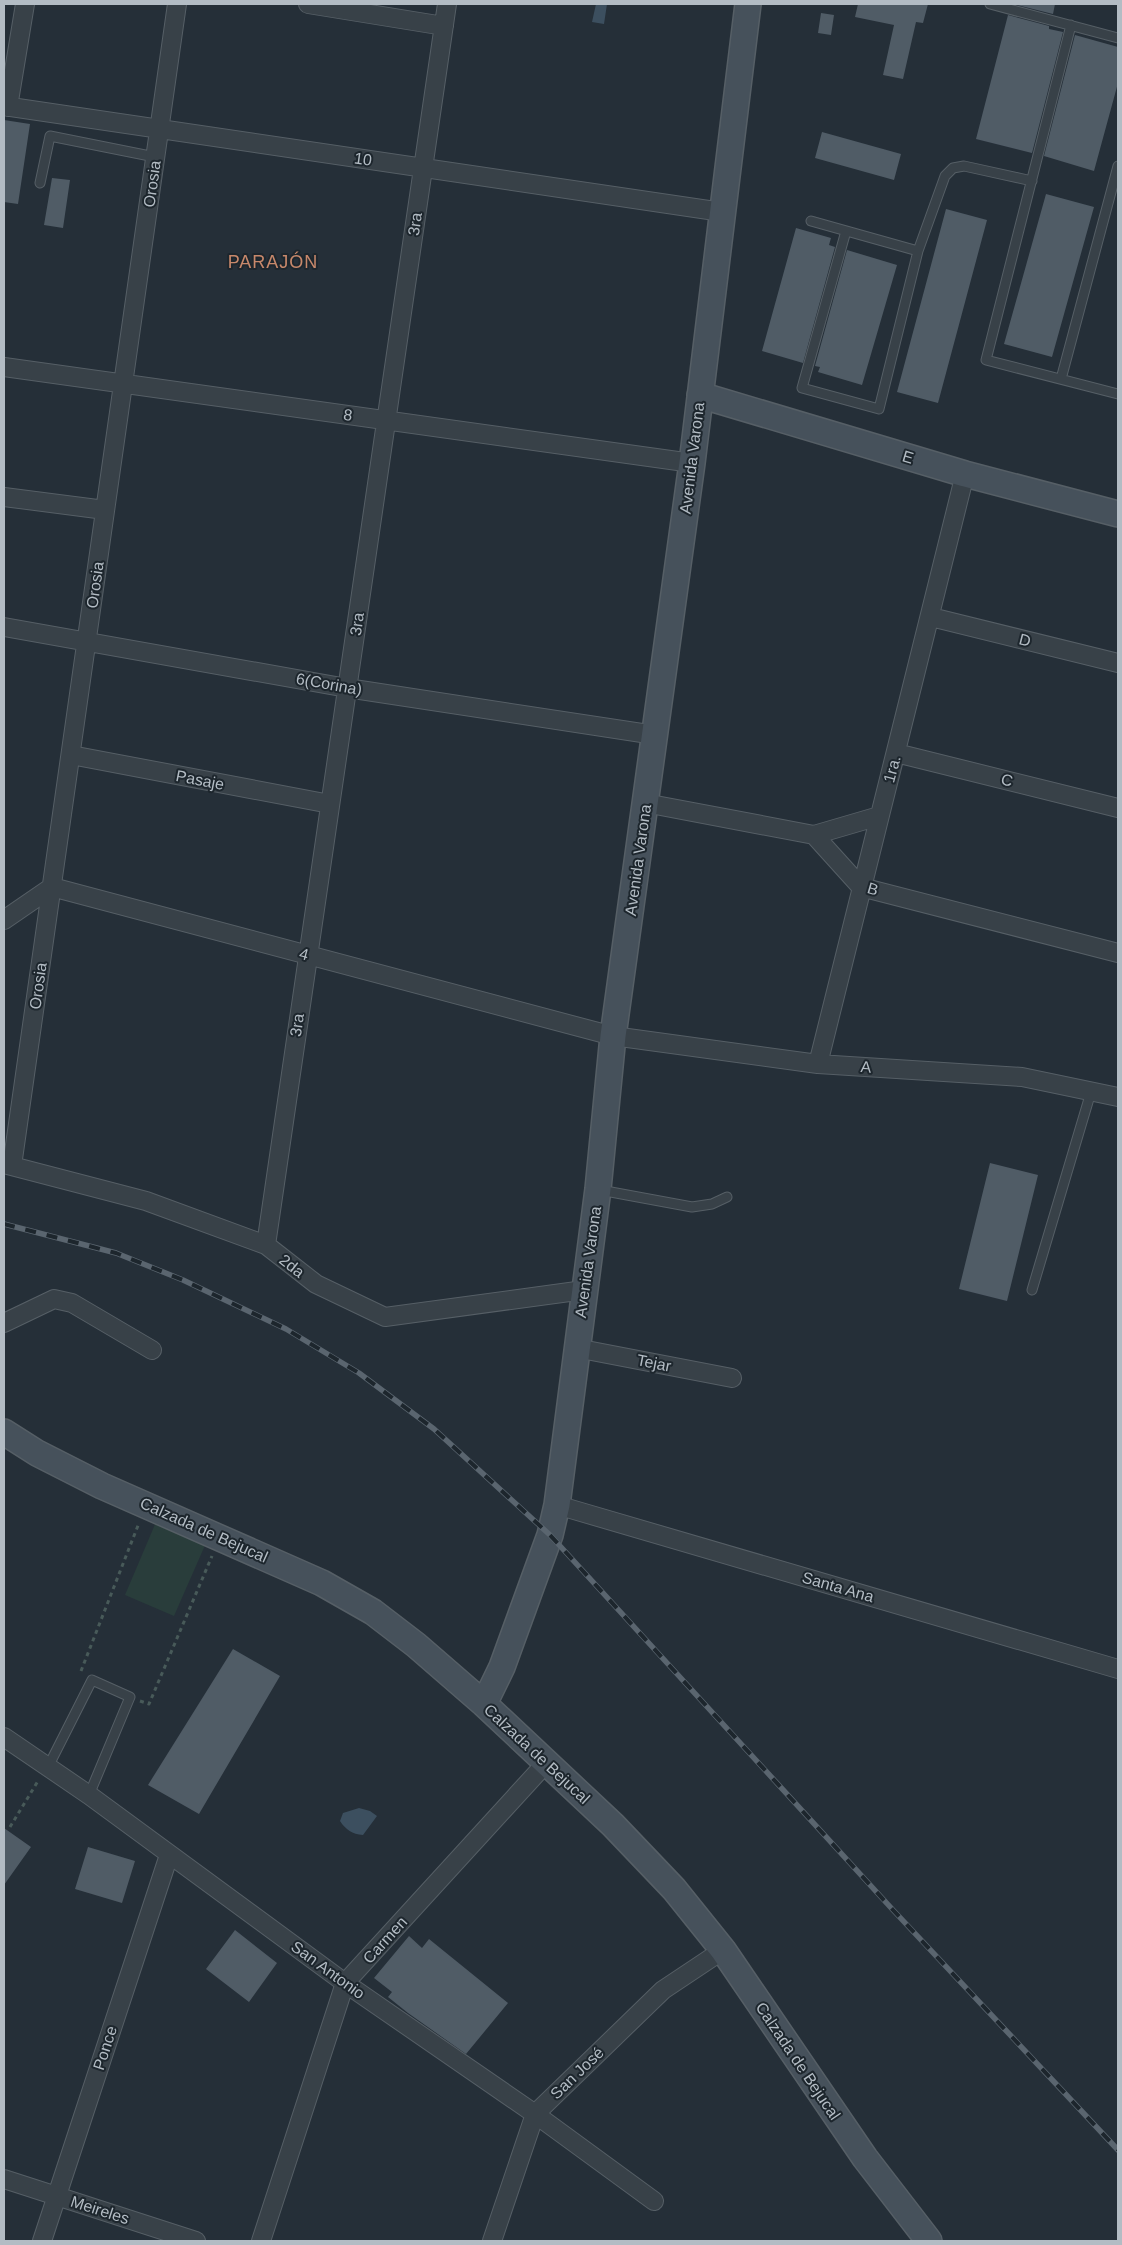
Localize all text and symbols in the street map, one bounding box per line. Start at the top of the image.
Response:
street label: 10 [353,149,373,169]
street label: Orosia [140,159,164,209]
street label: 3ra [405,211,425,237]
district label: PARAJÓN [228,251,318,272]
street label: Avenida Varona [677,401,707,515]
street label: 8 [342,406,354,424]
street label: E [900,447,916,467]
street label: Orosia [83,560,107,610]
street label: 3ra [347,611,367,637]
street label: D [1017,630,1033,650]
street label: 6(Corina) [295,670,363,698]
street label: 1ra. [880,753,904,785]
street label: Pasaje [174,767,226,793]
street label: C [999,770,1015,790]
street label: Avenida Varona [622,803,654,917]
street label: B [866,879,880,899]
street label: 4 [297,945,311,963]
street label: Orosia [26,961,50,1011]
street label: 3ra [287,1012,307,1038]
street label: A [860,1058,872,1076]
street label: Avenida Varona [572,1205,604,1319]
street label: 2da [276,1251,308,1281]
street label: Tejar [635,1351,673,1375]
street label: Calzada de Bejucal [138,1494,270,1566]
street label: Santa Ana [800,1569,876,1605]
street label: Calzada de Bejucal [481,1701,593,1807]
street label: Carmen [360,1913,410,1967]
street label: San Antonio [288,1938,368,2002]
street label: Calzada de Bejucal [752,1999,844,2123]
street label: Ponce [90,2024,120,2072]
street label: San José [547,2044,607,2102]
street label: Meireles [69,2193,131,2227]

